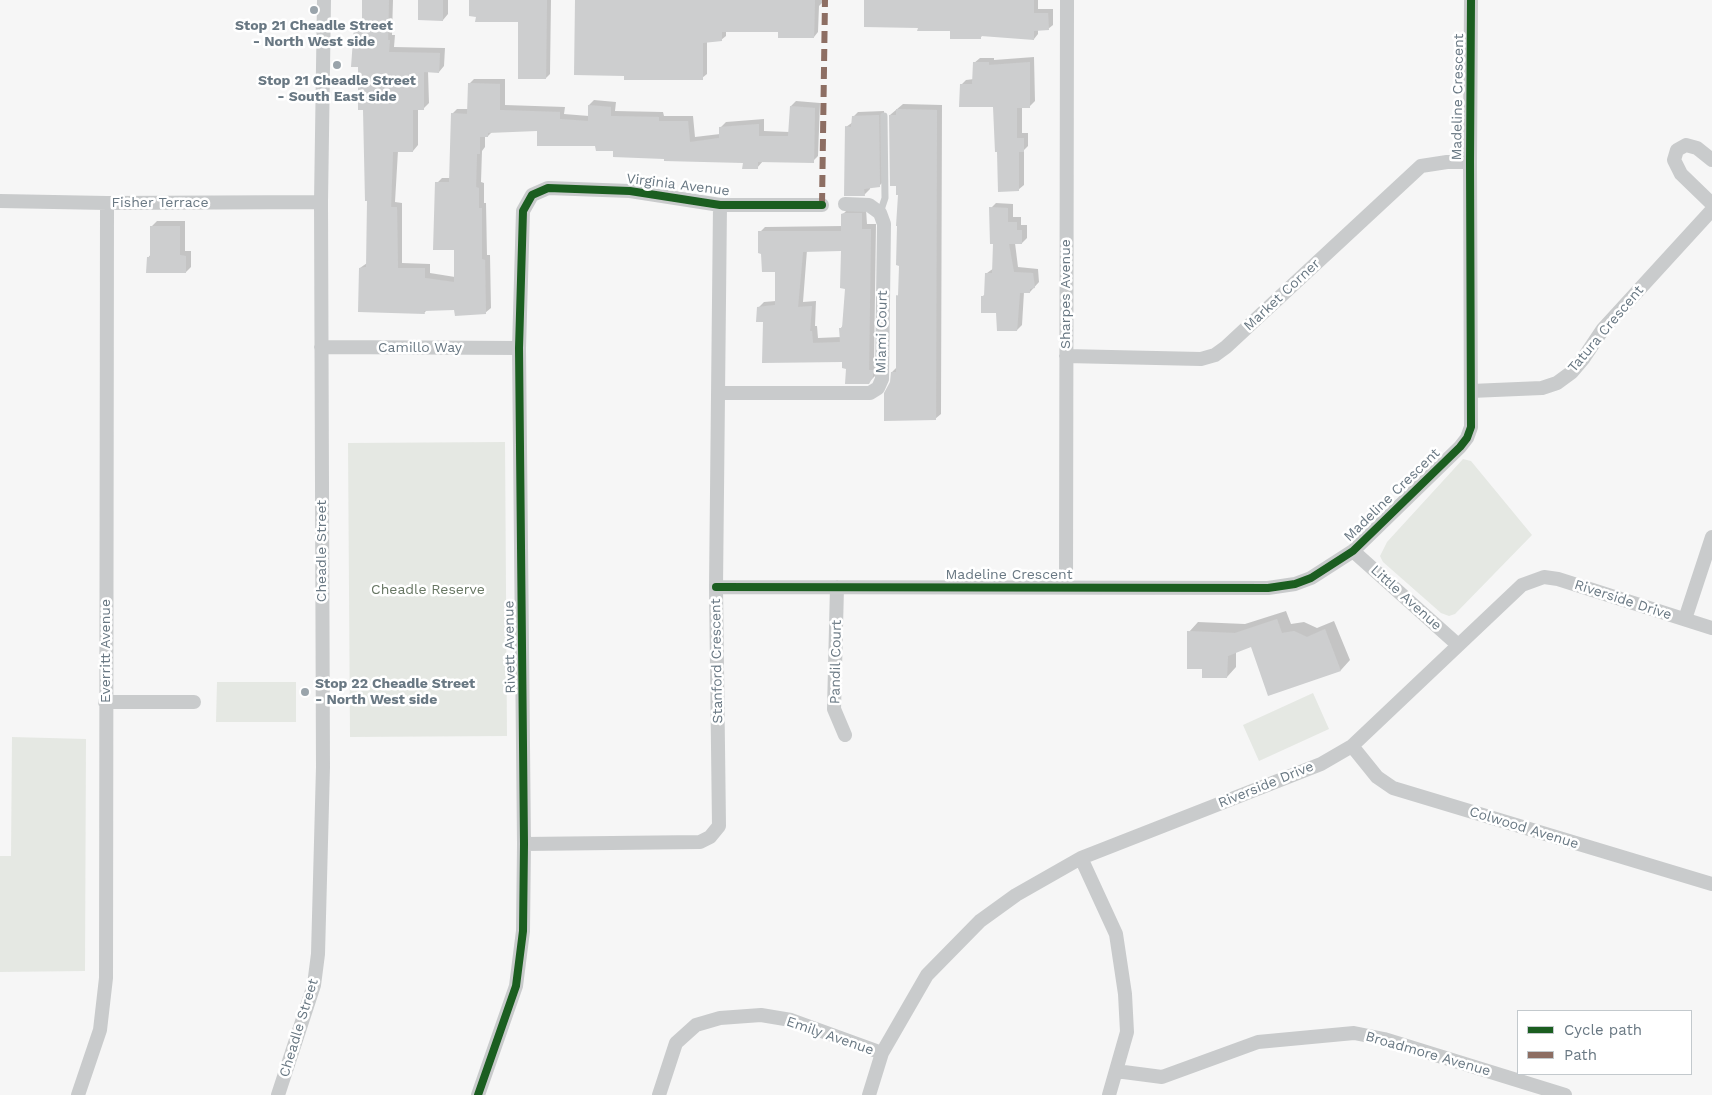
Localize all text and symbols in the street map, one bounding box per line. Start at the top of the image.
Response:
marker: Stop 21 Cheadle Street - North West side [308,4,320,16]
place label: Stop 21 Cheadle Street - North West side [235,18,393,50]
street label: Madeline Crescent [1448,33,1468,161]
marker: Stop 21 Cheadle Street - South East side [331,59,343,71]
place label: Stop 21 Cheadle Street - South East side [258,73,416,105]
street label: Virginia Avenue [625,170,731,200]
street label: Fisher Terrace [112,195,208,211]
street label: Sharpes Avenue [1058,239,1074,349]
street label: Market Corner [1240,255,1324,335]
street label: Tatura Crescent [1565,282,1647,376]
street label: Miami Court [873,290,891,374]
street label: Camillo Way [378,340,462,356]
street label: Madeline Crescent [1340,445,1444,545]
street label: Cheadle Street [314,500,330,602]
street label: Little Avenue [1367,562,1445,634]
street label: Madeline Crescent [945,567,1073,583]
street label: Riverside Drive [1572,576,1674,624]
park label: Cheadle Reserve [371,582,485,598]
street label: Stanford Crescent [708,598,726,724]
street label: Everritt Avenue [98,599,114,703]
street label: Rivett Avenue [501,600,519,694]
street label: Pandil Court [827,620,845,704]
place label: Stop 22 Cheadle Street - North West side [315,676,475,709]
marker: Stop 22 Cheadle Street - North West side [299,686,311,698]
street label: Riverside Drive [1216,758,1316,812]
street label: Colwood Avenue [1467,803,1581,853]
street label: Cheadle Street [276,977,322,1079]
legend [1517,1010,1692,1075]
street label: Emily Avenue [784,1013,876,1059]
text: Cycle path [1564,1021,1642,1039]
street label: Broadmore Avenue [1364,1028,1492,1080]
text: Path [1564,1046,1597,1064]

